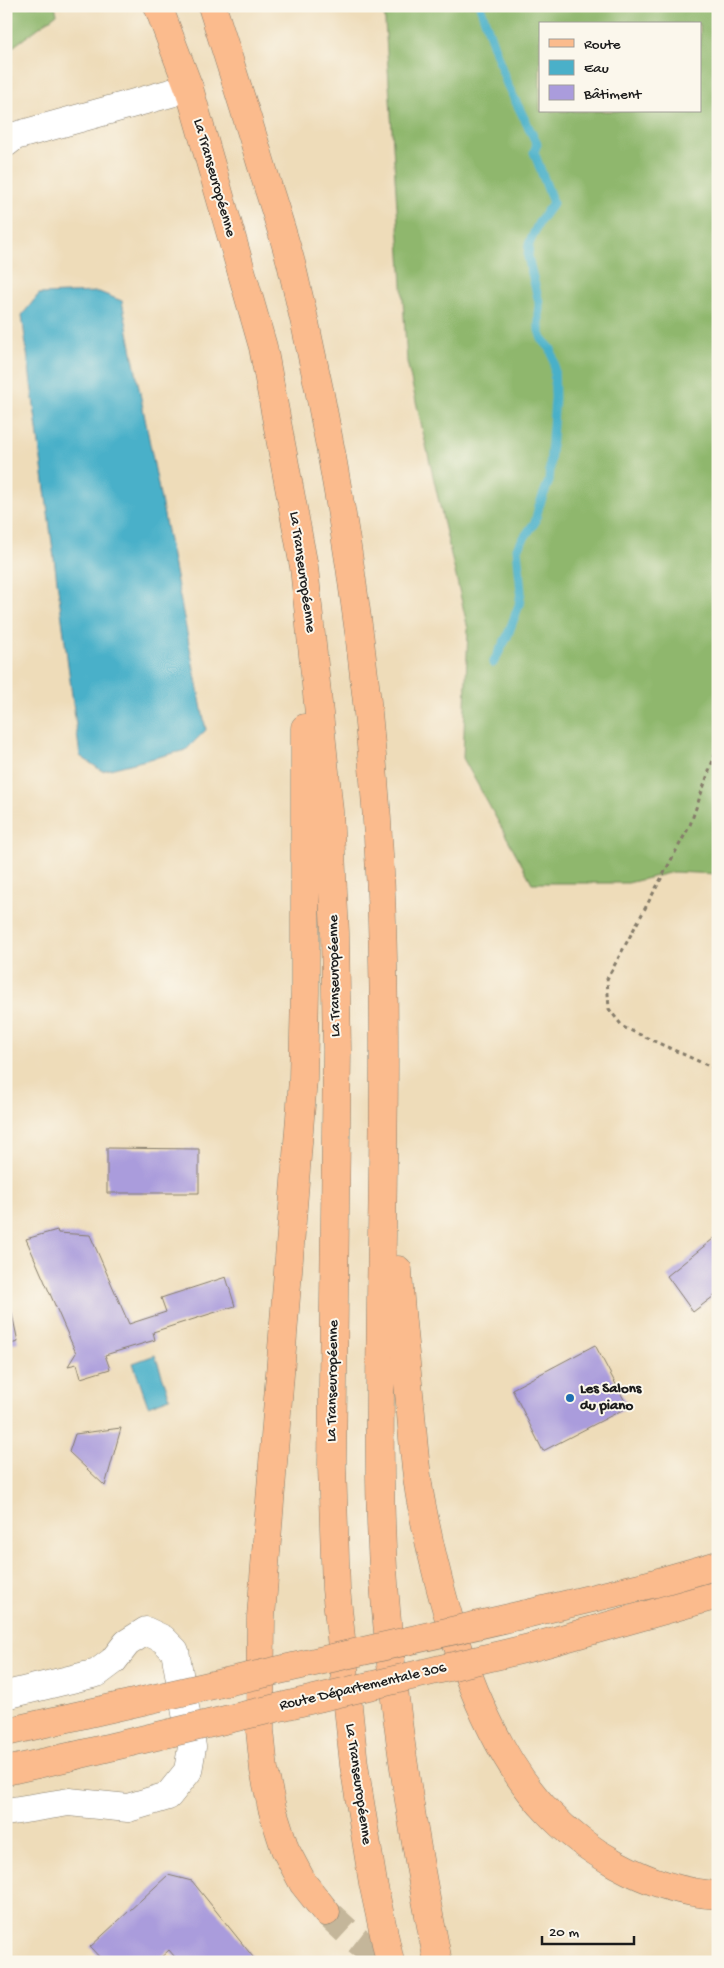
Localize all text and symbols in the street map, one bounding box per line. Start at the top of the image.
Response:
legend [539,22,702,112]
text: Route [584,36,621,54]
text: Eau [584,60,609,78]
text: Bâtiment [583,86,643,104]
street label: La Transeuropéenne [189,117,240,239]
street label: La Transeuropéenne [285,510,319,634]
street label: La Transeuropéenne [325,915,345,1037]
street label: La Transeuropéenne [323,1320,343,1442]
place label: Les Salons du piano [580,1380,643,1415]
marker: Les Salons du piano [564,1392,576,1404]
street label: Route Départementale 306 [278,1659,449,1715]
street label: La Transeuropéenne [341,1722,375,1846]
scale bar [542,1913,634,1945]
text: 20 m [549,1924,579,1942]

